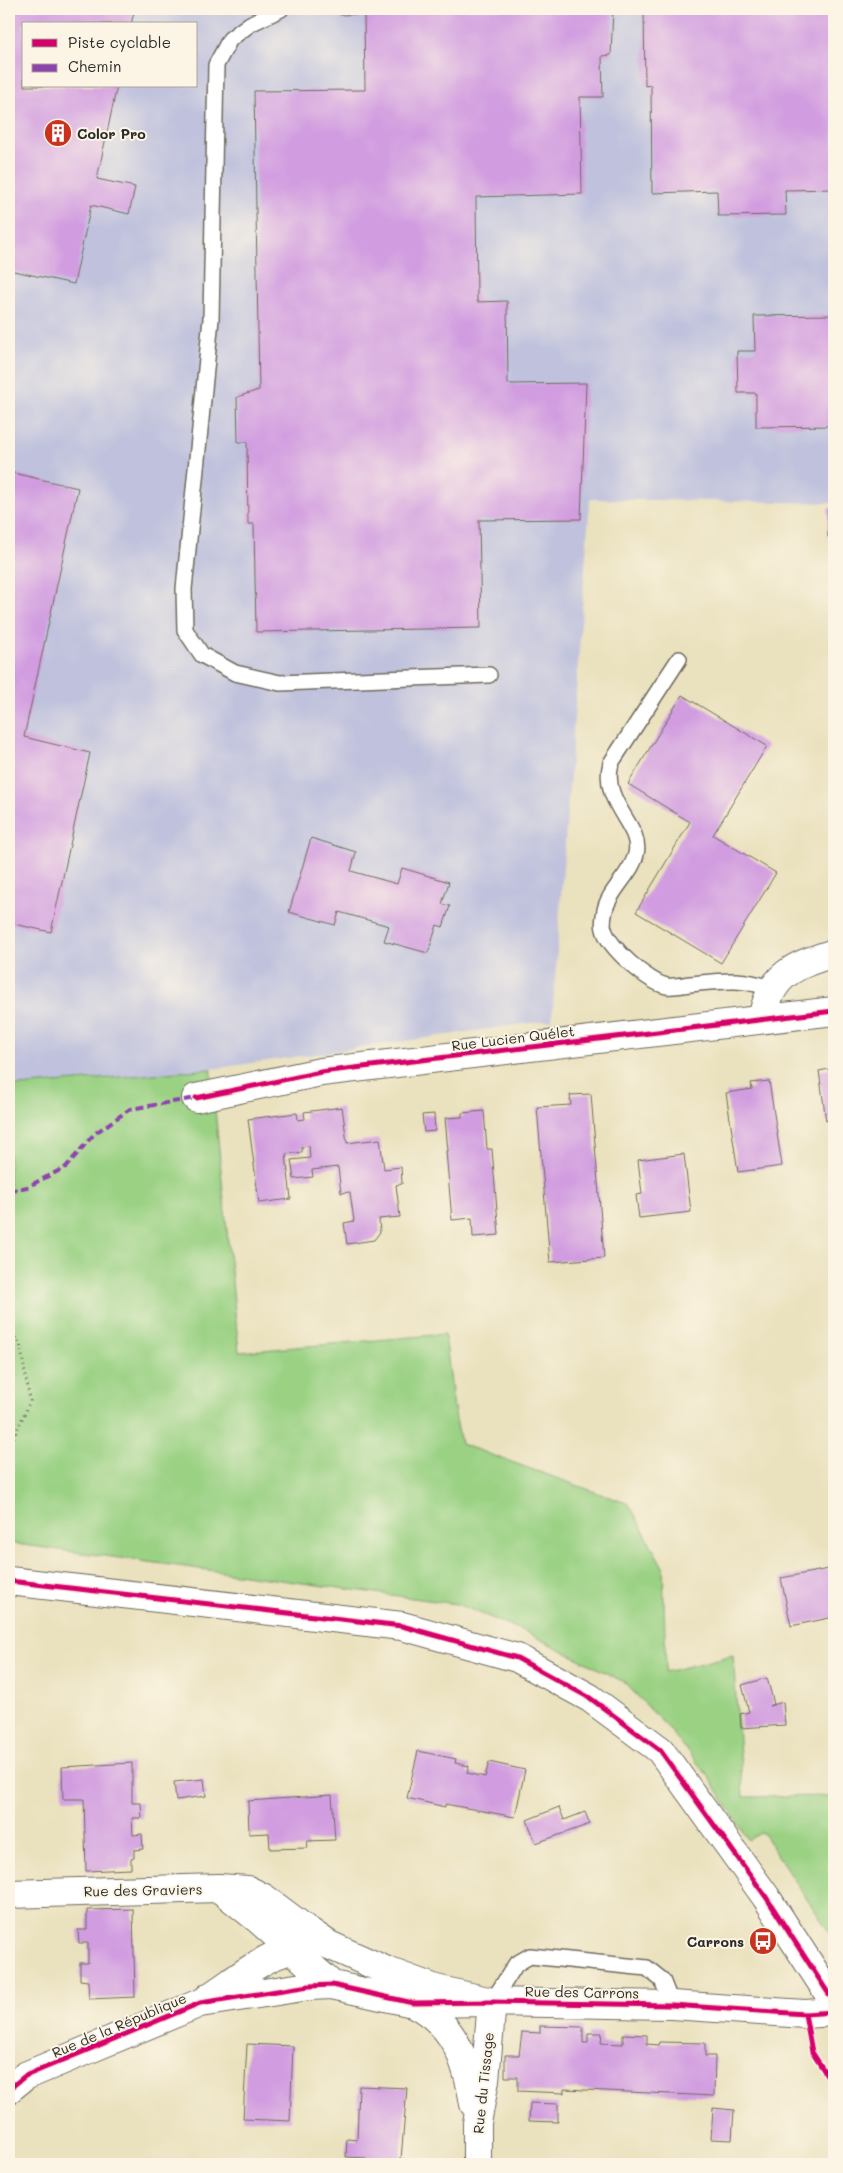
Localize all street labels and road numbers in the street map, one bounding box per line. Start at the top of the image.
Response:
street label: Rue Lucien Quélet [450,1021,576,1055]
street label: Rue des Graviers [83,1879,203,1901]
street label: Rue des Carrons [525,1982,639,2002]
street label: Rue de la République [49,1988,189,2062]
street label: Rue du Tissage [468,2031,498,2135]

